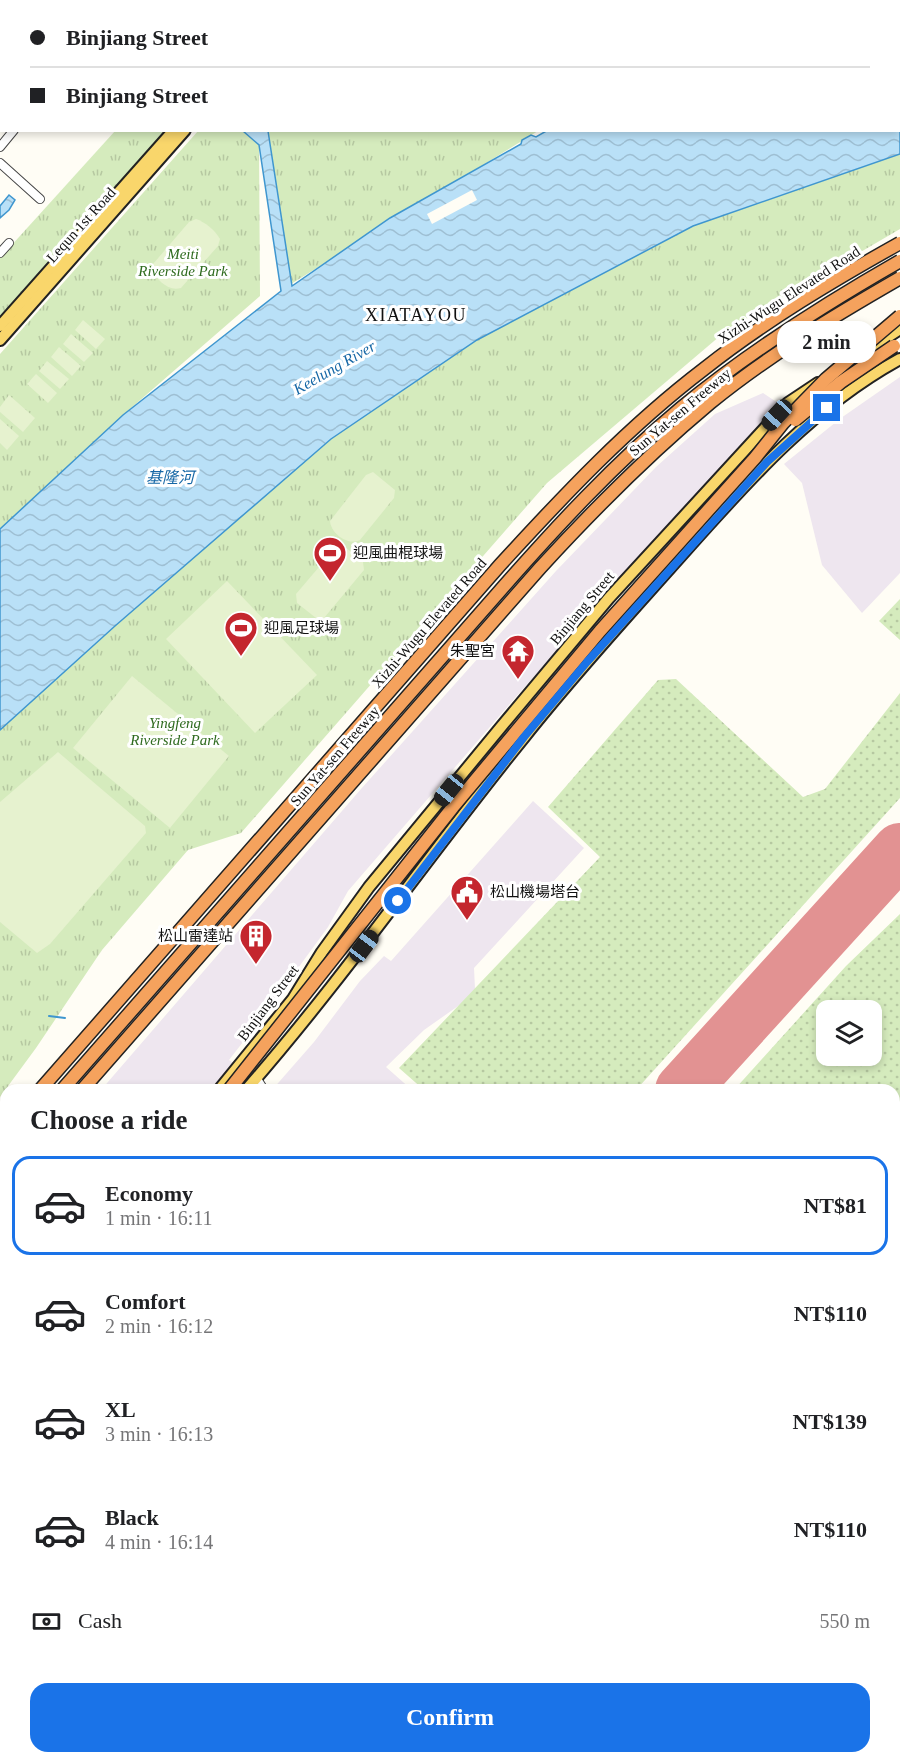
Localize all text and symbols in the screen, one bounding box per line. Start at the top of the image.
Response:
text: Binjiang Street [66,25,208,50]
text: Binjiang Street [66,83,208,108]
street label: Lequn 1st Road [43,184,119,266]
street label: Xizhi-Wugu Elevated Road [715,243,863,347]
park label: Meiti Riverside Park [137,246,228,279]
district label: XIATAYOU [365,305,467,325]
callout: 2 min [778,321,876,363]
text: 2 min [802,331,851,353]
water label: Keelung River [289,337,379,399]
street label: Sun Yat-sen Freeway [626,365,734,459]
route end [813,394,840,421]
car [758,396,796,434]
water label: 基隆河 [146,469,197,486]
sports icon: 迎風曲棍球場 [312,535,348,582]
place label: 迎風曲棍球場 [353,545,443,561]
street label: Xizhi-Wugu Elevated Road [369,555,490,691]
street label: Binjiang Street [547,568,618,648]
sports icon: 迎風足球場 [223,610,259,657]
place label: 迎風足球場 [264,620,339,636]
temple icon: 朱聖宮 [500,633,536,680]
place label: 朱聖宮 [450,643,495,659]
street label: Sun Yat-sen Freeway [287,702,383,809]
park label: Yingfeng Riverside Park [129,715,220,748]
car [431,770,467,810]
public building icon: 松山機場塔台 [449,874,485,921]
place label: 松山機場塔台 [490,884,580,900]
route start [384,887,411,914]
building icon: 松山雷達站 [238,918,274,965]
car [346,926,382,966]
place label: 松山雷達站 [158,928,233,944]
street label: Binjiang Street [234,961,302,1044]
map controls [816,1000,882,1066]
button: layers [816,1000,882,1066]
text: Choose a ride [30,1105,188,1135]
icon: car [33,1179,87,1233]
text: Economy [105,1181,193,1206]
text: NT$81 [803,1193,867,1218]
text: 1 min · 16:11 [105,1207,213,1229]
icon: car [33,1287,87,1341]
text: Comfort [105,1289,186,1314]
text: NT$110 [794,1301,867,1326]
text: 2 min · 16:12 [105,1315,213,1337]
icon: car [33,1395,87,1449]
text: XL [105,1397,136,1422]
text: NT$139 [792,1409,867,1434]
text: 3 min · 16:13 [105,1423,213,1445]
icon: car [33,1503,87,1557]
text: Black [105,1505,159,1530]
text: NT$110 [794,1517,867,1542]
text: 4 min · 16:14 [105,1531,213,1553]
icon: cash [30,1605,63,1638]
text: Cash [78,1608,122,1633]
text: 550 m [819,1610,870,1632]
button: Confirm [30,1683,870,1752]

